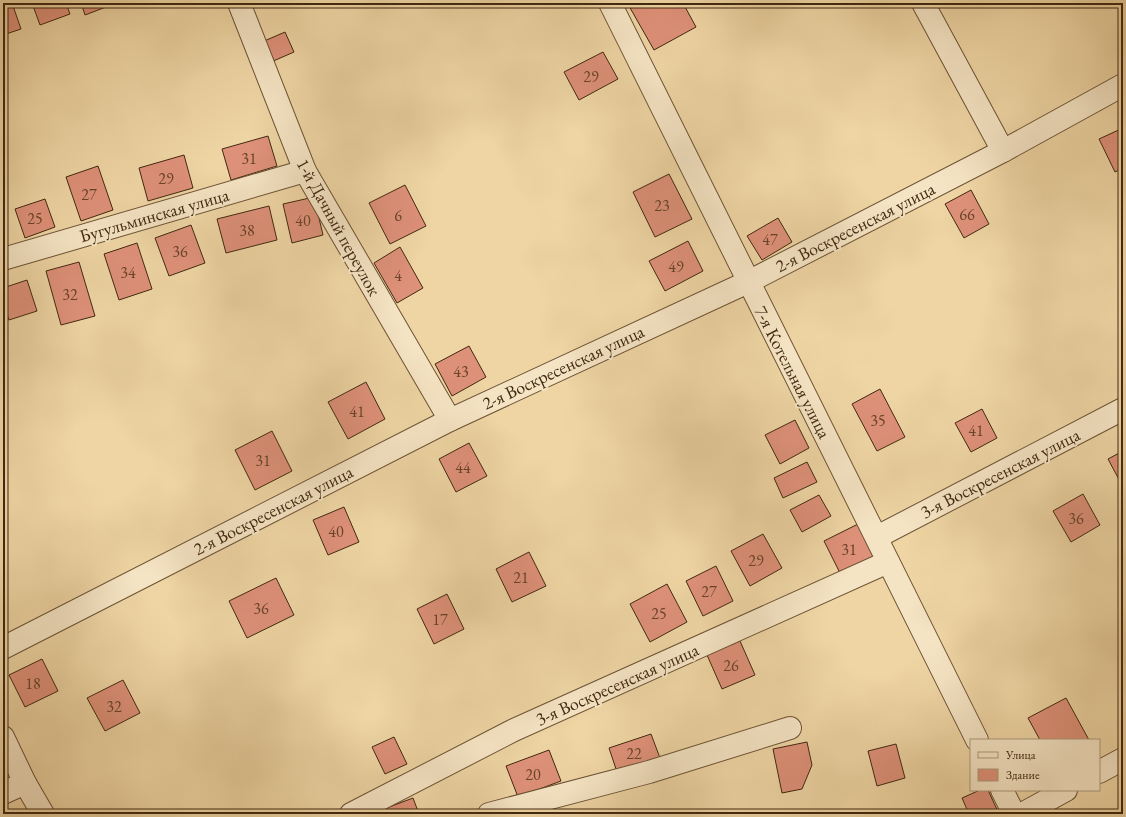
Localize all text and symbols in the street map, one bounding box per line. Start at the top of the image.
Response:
house number: 29 [583,66,599,87]
house number: 31 [241,148,257,169]
street label: 1-й Дачный переулок [292,154,387,300]
house number: 29 [158,168,174,189]
street label: 2-я Воскресенская улица [771,176,939,277]
street label: Бугульминская улица [77,182,232,247]
house number: 27 [81,184,97,205]
house number: 23 [654,195,670,216]
house number: 66 [959,204,975,225]
house number: 6 [394,205,402,226]
house number: 25 [27,208,43,229]
house number: 40 [295,210,311,231]
house number: 38 [239,220,255,241]
house number: 47 [762,229,778,250]
house number: 36 [172,241,188,262]
house number: 49 [668,256,684,277]
house number: 34 [120,262,136,283]
house number: 4 [394,265,402,286]
house number: 32 [62,284,78,305]
street label: 7-я Котельная улица [750,302,837,443]
street label: 2-я Воскресенская улица [478,319,648,415]
house number: 43 [453,361,469,382]
house number: 41 [349,401,365,422]
house number: 35 [870,410,886,431]
house number: 41 [968,420,984,441]
street label: 3-я Воскресенская улица [916,422,1084,523]
house number: 31 [255,450,271,471]
house number: 44 [455,457,471,478]
street label: 2-я Воскресенская улица [189,459,357,560]
house number: 36 [1068,508,1084,529]
house number: 40 [328,521,344,542]
house number: 31 [841,539,857,560]
house number: 29 [748,550,764,571]
house number: 21 [513,567,529,588]
house number: 27 [701,581,717,602]
house number: 36 [253,598,269,619]
house number: 25 [651,603,667,624]
house number: 17 [432,609,448,630]
street label: 3-я Воскресенская улица [532,637,703,730]
house number: 26 [723,655,739,676]
house number: 18 [25,673,41,694]
house number: 32 [106,696,122,717]
legend [970,739,1100,791]
house number: 22 [626,743,642,764]
text: Улица [1005,747,1036,763]
house number: 20 [525,764,541,785]
text: Здание [1006,767,1040,783]

